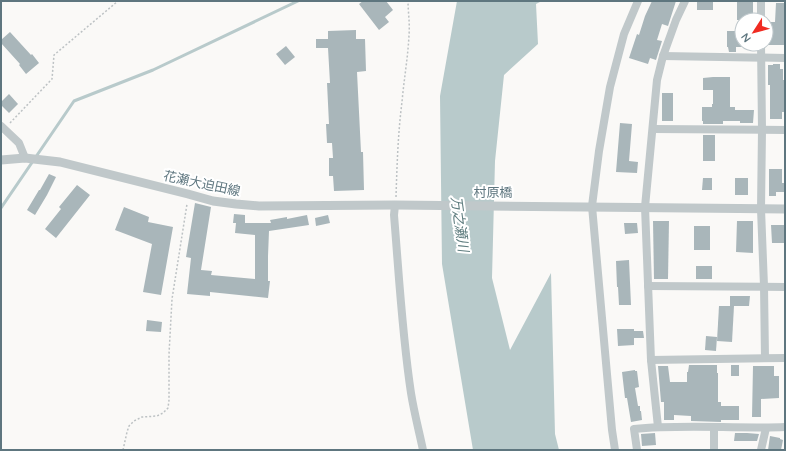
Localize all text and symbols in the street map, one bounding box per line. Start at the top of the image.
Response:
north arrow [734,12,774,52]
text: N [738,30,754,45]
street label: 花瀬大迫田線 [162,167,242,199]
street label: 村原橋 [473,184,513,200]
water label: 万之瀬川 [447,195,473,255]

